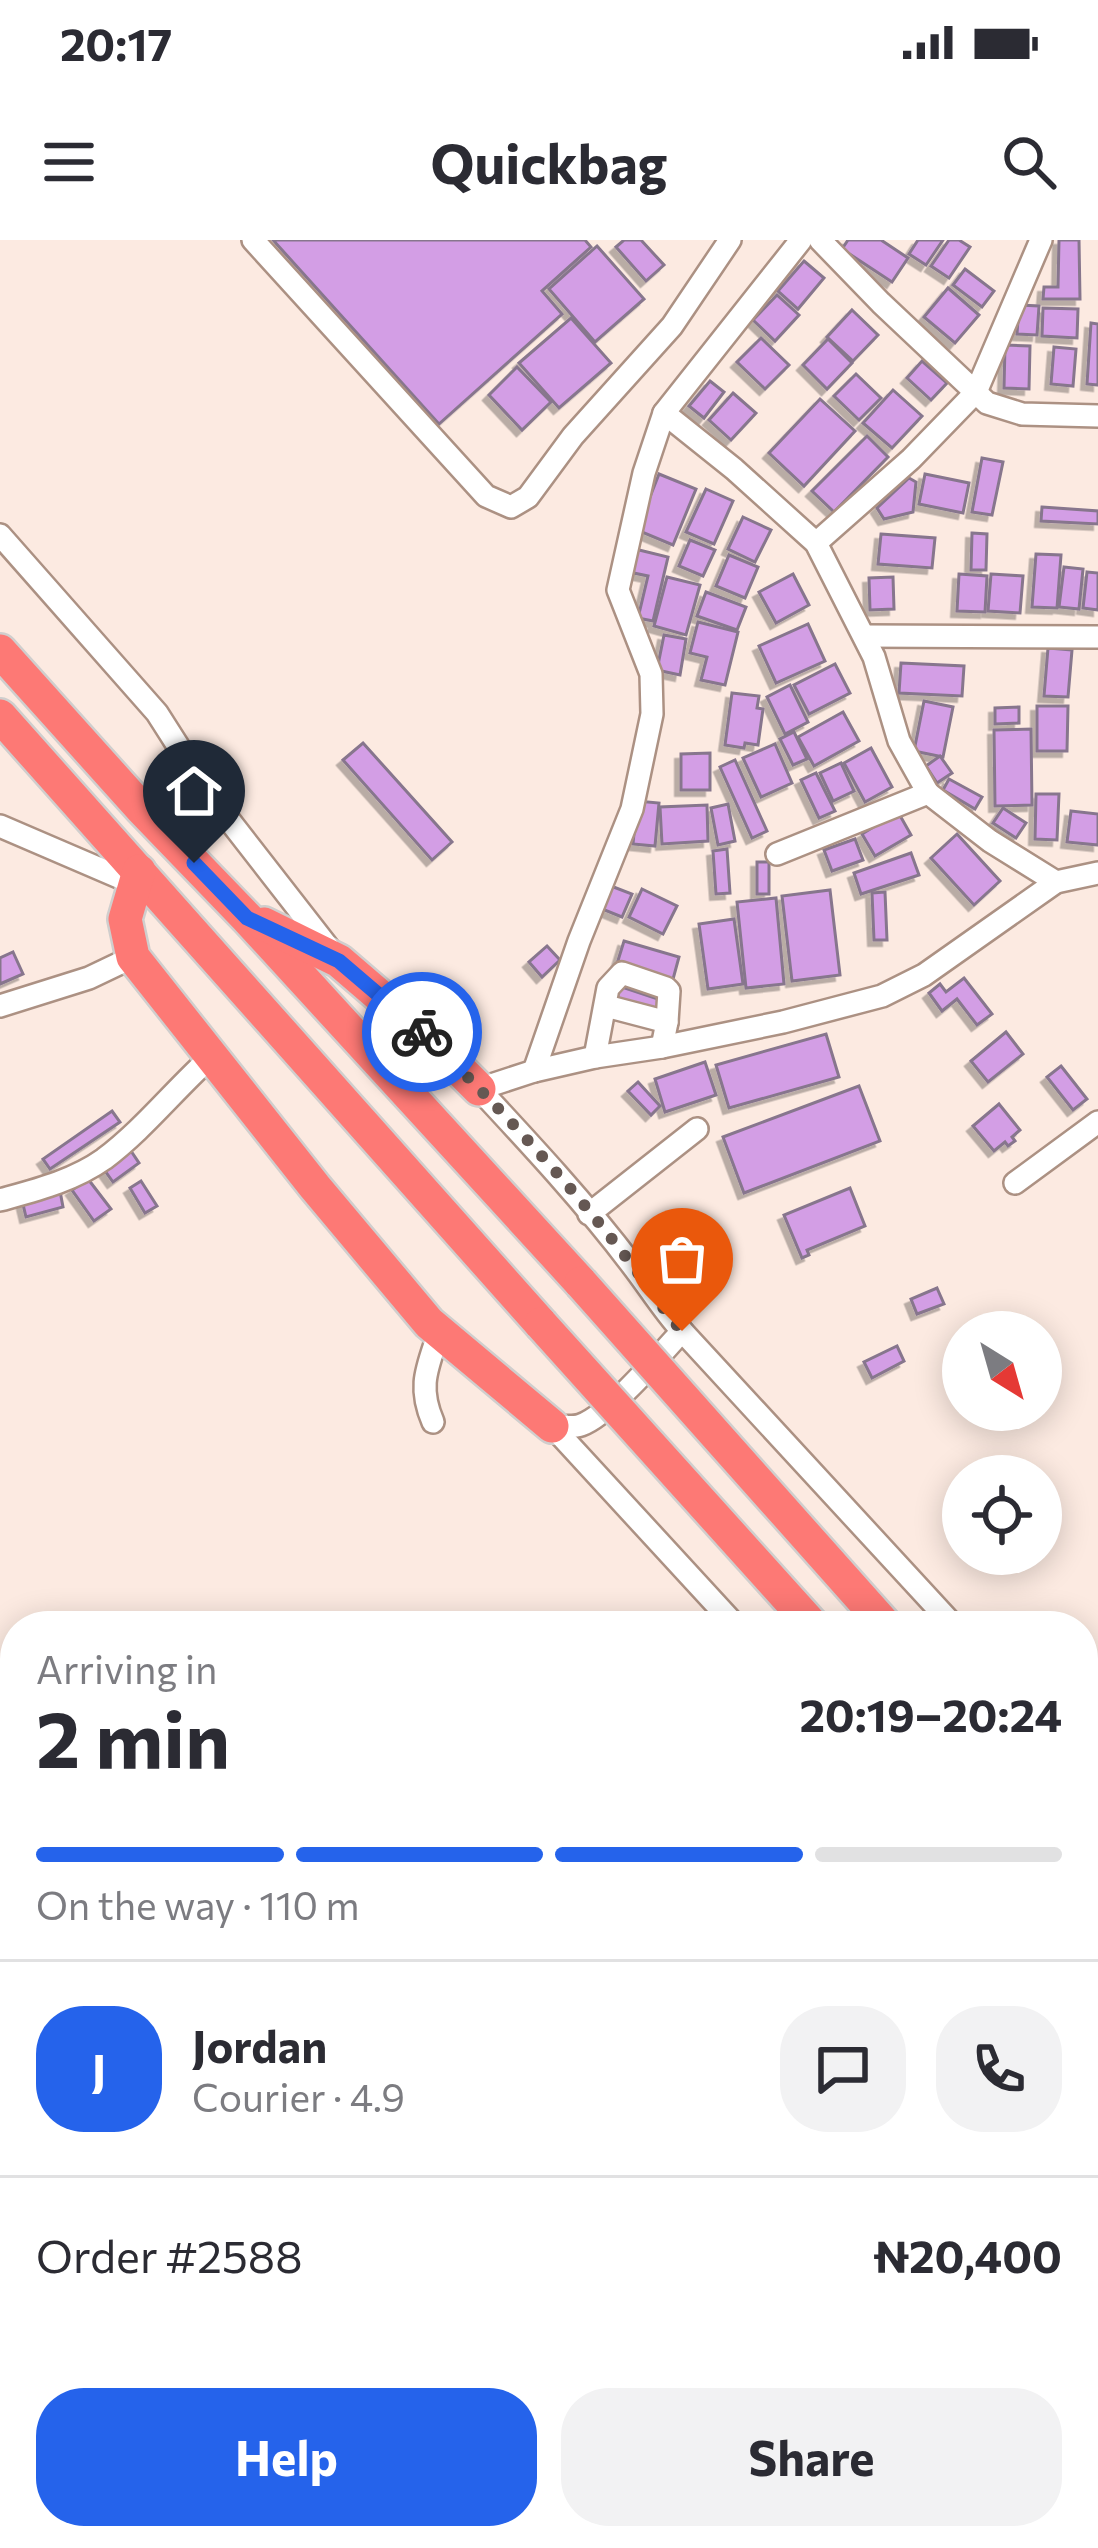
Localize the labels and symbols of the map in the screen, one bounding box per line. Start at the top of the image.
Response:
pin [143,740,245,863]
courier [362,972,482,1092]
pin [631,1208,733,1331]
north arrow [942,1311,1062,1431]

